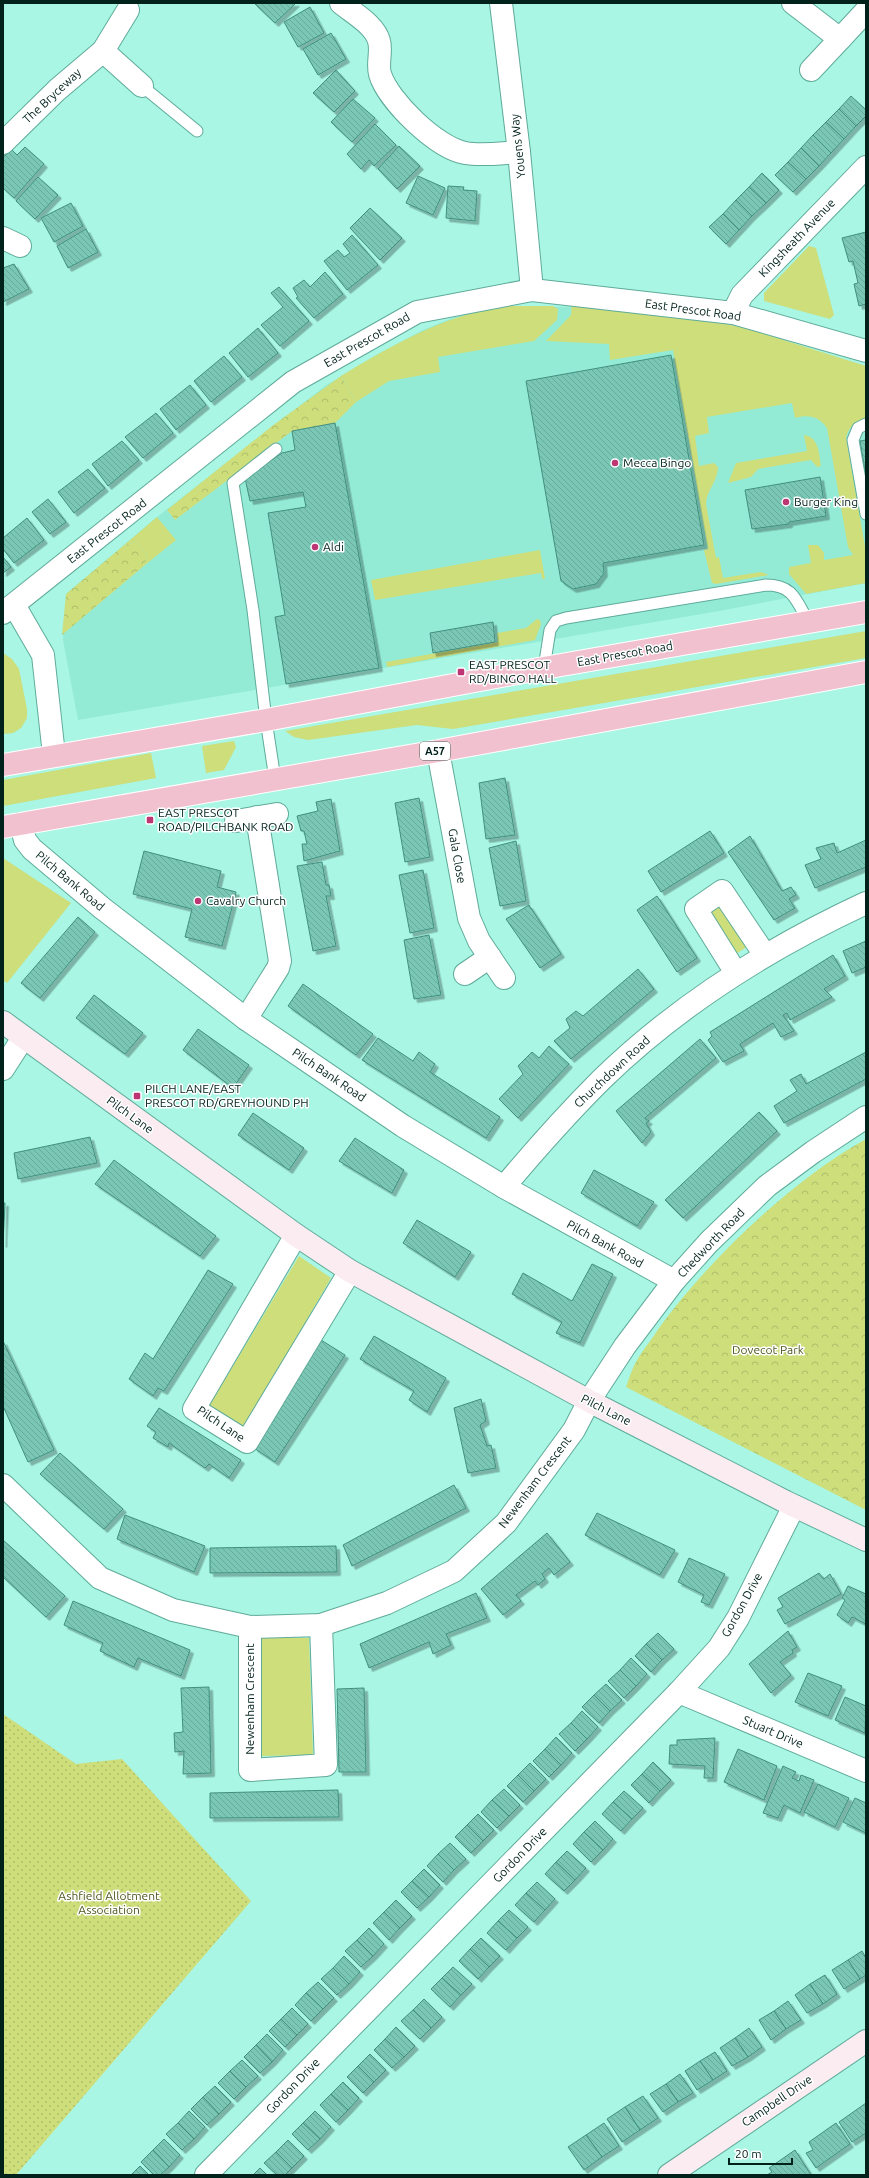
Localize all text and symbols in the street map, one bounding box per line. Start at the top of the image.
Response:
street label: The Bryceway [20,65,83,126]
street label: Youens Way [508,113,527,179]
street label: Kingsheath Avenue [756,196,837,280]
street label: East Prescot Road [644,296,742,323]
street label: East Prescot Road [322,310,412,369]
place label: Mecca Bingo [623,456,691,469]
marker: Mecca Bingo [610,458,620,468]
place label: Burger King [794,495,858,508]
street label: East Prescot Road [65,496,149,566]
marker: Burger King [781,497,791,507]
place label: Aldi [323,540,344,553]
marker: Aldi [310,542,320,552]
street label: East Prescot Road [576,639,674,668]
place label: EAST PRESCOT RD/BINGO HALL [469,658,557,685]
marker: EAST PRESCOT RD/BINGO HALL [456,667,466,677]
road number: A57 [420,742,450,760]
place label: EAST PRESCOT ROAD/PILCHBANK ROAD [158,806,294,833]
marker: EAST PRESCOT ROAD/PILCHBANK ROAD [145,815,155,825]
street label: Gala Close [446,827,469,884]
street label: Pilch Bank Road [33,848,107,913]
place label: Cavalry Church [206,894,286,907]
marker: Cavalry Church [193,896,203,906]
street label: Churchdown Road [571,1033,652,1110]
street label: Pilch Bank Road [290,1045,368,1104]
place label: PILCH LANE/EAST PRESCOT RD/GREYHOUND PH [145,1082,309,1109]
marker: PILCH LANE/EAST PRESCOT RD/GREYHOUND PH [132,1091,142,1101]
street label: Pilch Lane [105,1093,156,1136]
street label: Chedworth Road [674,1206,747,1280]
street label: Pilch Bank Road [565,1217,646,1270]
park label: Dovecot Park [732,1343,804,1356]
street label: Pilch Lane [579,1391,633,1428]
street label: Pilch Lane [195,1403,247,1444]
street label: Newenham Crescent [496,1433,574,1530]
street label: Gordon Drive [719,1570,765,1639]
street label: Newenham Crescent [243,1643,256,1755]
street label: Stuart Drive [741,1713,805,1750]
street label: Gordon Drive [490,1824,549,1885]
park label: Ashfield Allotment Association [58,1889,160,1916]
street label: Gordon Drive [263,2055,322,2116]
street label: Campbell Drive [739,2072,814,2129]
scale bar [729,2140,792,2166]
text: 20 m [735,2147,762,2160]

